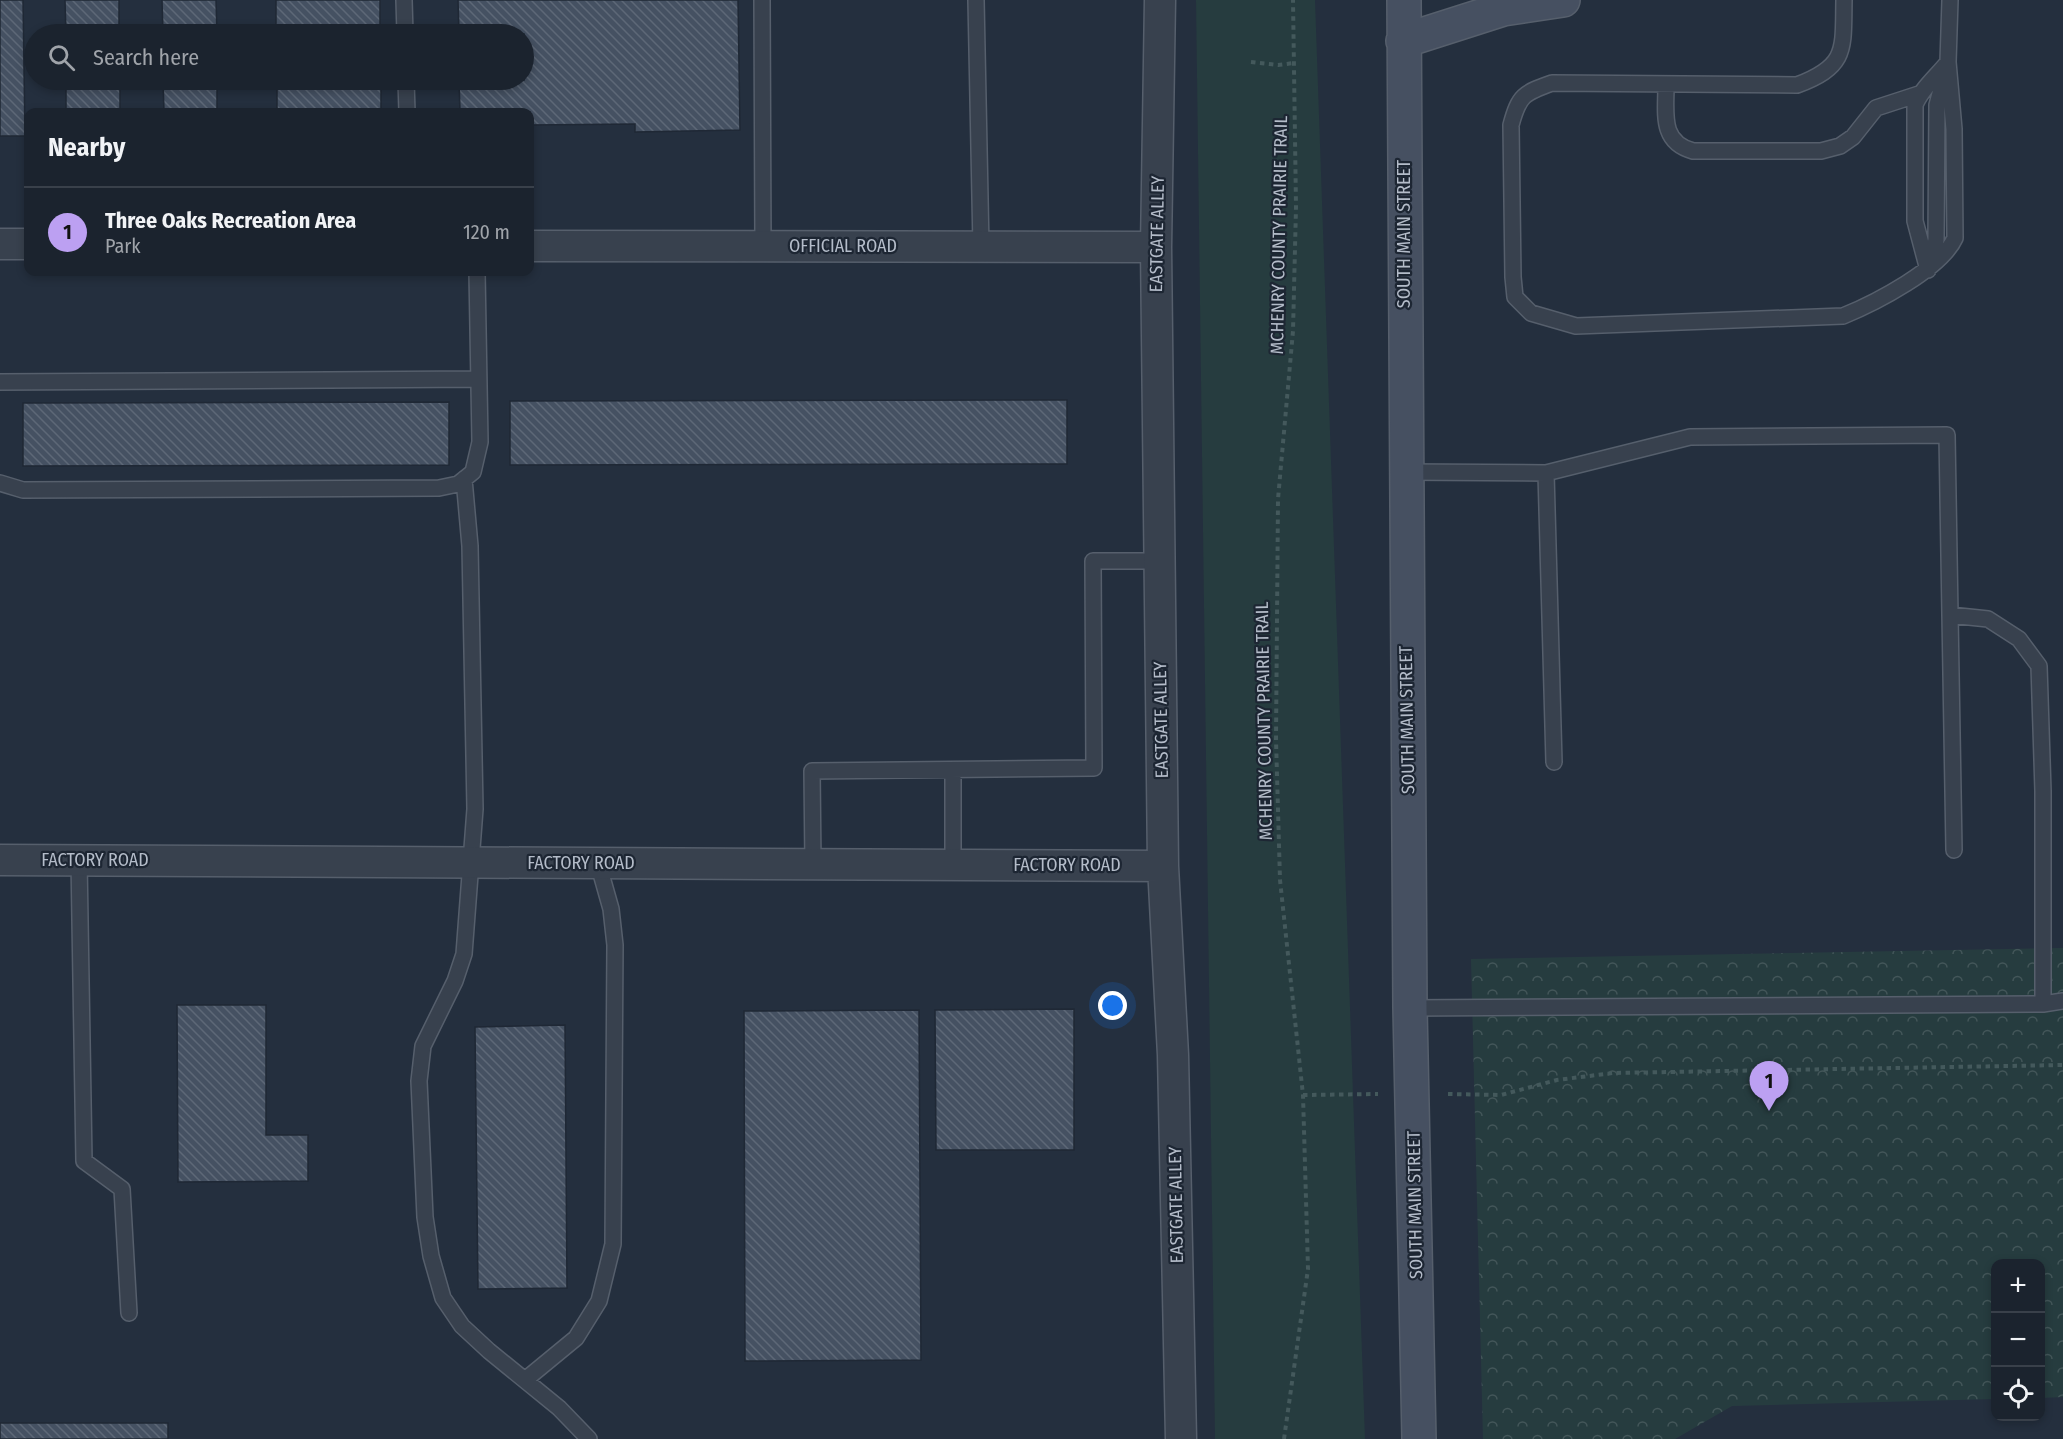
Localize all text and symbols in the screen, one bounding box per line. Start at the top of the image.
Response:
search box [24,24,534,90]
icon: search [45,41,78,74]
text: Search here [93,44,199,71]
street label: MCHENRY COUNTY PRAIRIE TRAIL [1266,115,1292,354]
text: Nearby [48,132,125,163]
street label: SOUTH MAIN STREET [1393,159,1415,308]
street label: EASTGATE ALLEY [1145,175,1169,293]
text: Three Oaks Recreation Area [105,207,356,234]
text: 1 [63,220,72,244]
text: 120 m [463,220,510,244]
text: Park [105,234,141,258]
street label: OFFICIAL ROAD [789,235,897,257]
street label: MCHENRY COUNTY PRAIRIE TRAIL [1251,601,1277,840]
street label: SOUTH MAIN STREET [1395,645,1419,794]
street label: EASTGATE ALLEY [1149,661,1173,779]
street label: FACTORY ROAD [41,849,149,871]
street label: FACTORY ROAD [527,852,635,874]
street label: FACTORY ROAD [1013,854,1121,876]
your location [1098,991,1127,1020]
pin: 1 [1750,1062,1788,1111]
street label: SOUTH MAIN STREET [1403,1130,1427,1279]
street label: EASTGATE ALLEY [1164,1146,1188,1264]
map controls [1991,1259,2045,1421]
button: + [1991,1259,2045,1313]
button: − [1991,1313,2045,1367]
button: locate [1991,1367,2045,1421]

